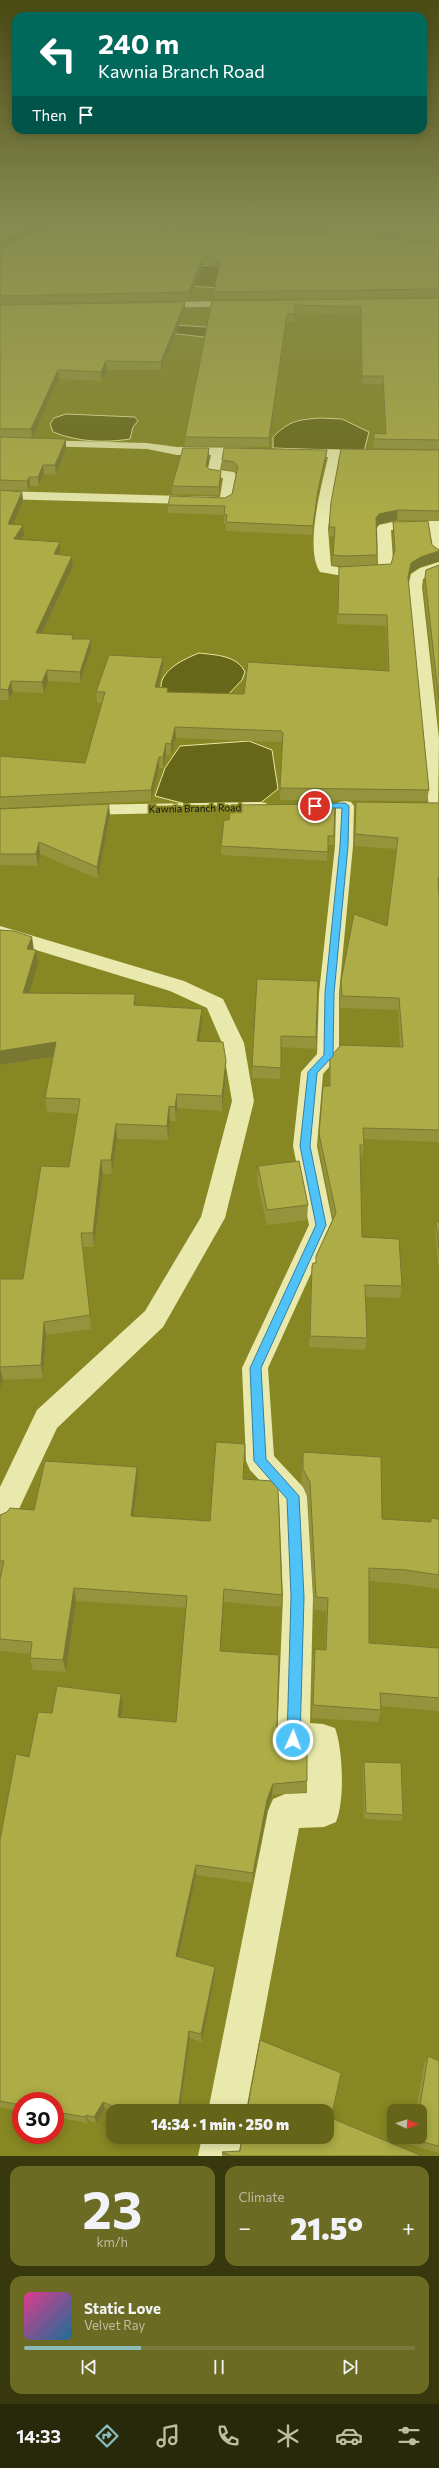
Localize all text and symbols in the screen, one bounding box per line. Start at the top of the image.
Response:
text: 240 m [98,26,179,60]
icon: left [32,28,84,80]
text: Kawnia Branch Road [98,60,265,82]
icon: arrive [75,104,97,126]
text: Then [32,106,67,124]
pin [298,789,332,823]
icon: arrive [304,795,326,817]
street label: Kawnia Branch Road [149,801,242,815]
position arrow [272,1719,314,1761]
speed limit sign: 30 [12,2092,64,2144]
north arrow [387,2104,427,2144]
map controls [387,2104,427,2144]
text: 14:34 · 1 min · 250 m [151,2115,289,2133]
text: 23 [82,2176,142,2240]
text: Climate [239,2189,284,2205]
text: 21.5° [290,2209,363,2246]
text: − [239,2214,251,2241]
text: + [402,2214,415,2241]
text: km/h [96,2234,128,2250]
text: Static Love [84,2299,161,2317]
text: Velvet Ray [84,2317,145,2333]
icon: previous [78,2356,100,2378]
icon: pause [208,2356,230,2378]
icon: next [339,2356,361,2378]
icon: directions [93,2422,121,2450]
icon: music [154,2422,182,2450]
icon: phone [214,2422,242,2450]
icon: climate [274,2422,302,2450]
icon: car [335,2422,363,2450]
icon: filters [395,2422,423,2450]
text: 14:33 [16,2425,61,2447]

